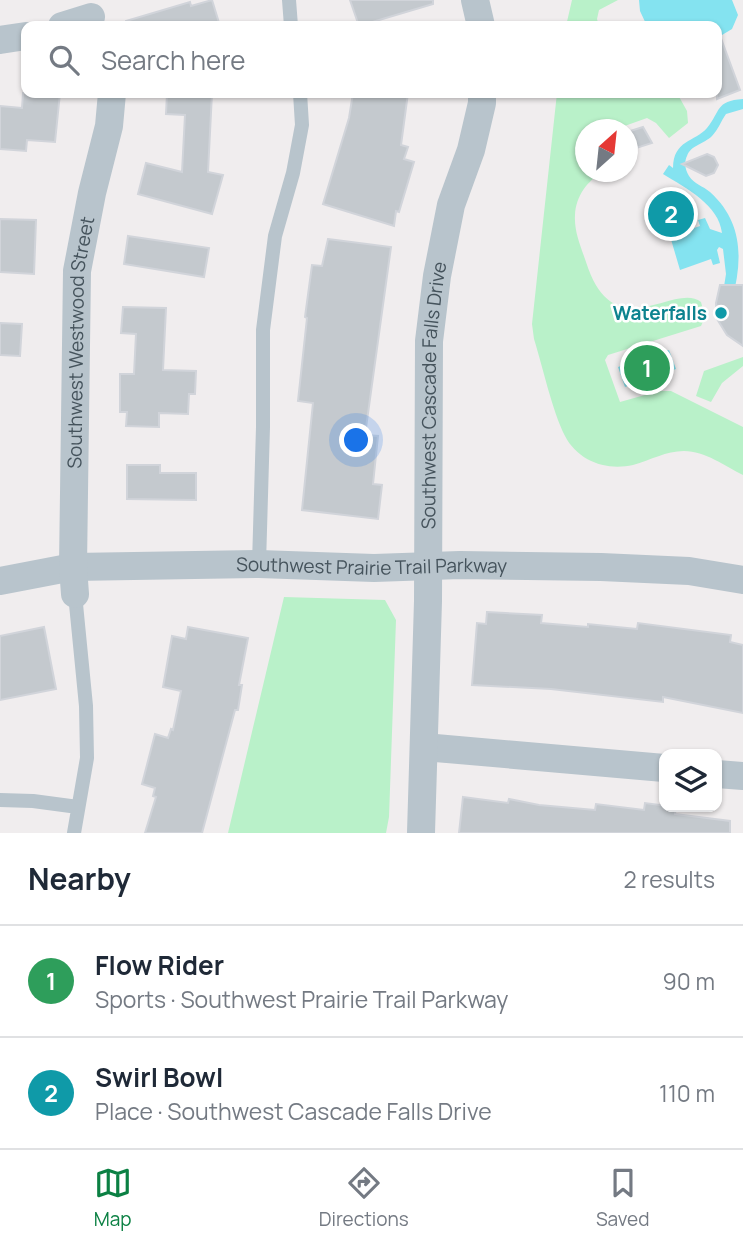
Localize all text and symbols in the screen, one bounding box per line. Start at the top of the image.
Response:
search box [21,21,722,98]
icon: search [45,41,83,79]
text: Search here [101,42,246,78]
north arrow [575,119,638,182]
pin: 2 [648,188,694,240]
street label: Southwest Westwood Street [61,214,100,469]
street label: Southwest Cascade Falls Drive [415,259,453,529]
place label: Waterfalls [613,300,707,326]
marker: Waterfalls [713,305,729,321]
pin: 1 [624,342,670,394]
your location [339,423,373,457]
street label: Southwest Prairie Trail Parkway [236,551,507,581]
map controls [659,749,722,812]
button: layers [659,749,722,812]
text: Nearby [28,858,131,899]
text: 2 results [623,863,715,895]
text: Flow Rider [95,947,224,983]
text: 1 [46,965,56,997]
text: 90 m [663,965,715,997]
text: Sports · Southwest Prairie Trail Parkway [95,983,508,1015]
text: Swirl Bowl [95,1059,223,1095]
text: 2 [44,1077,58,1109]
text: 110 m [659,1077,715,1109]
text: Place · Southwest Cascade Falls Drive [95,1095,492,1127]
tab: Map [94,1164,132,1232]
tab: Directions [319,1164,409,1232]
tab: Saved [596,1164,649,1232]

